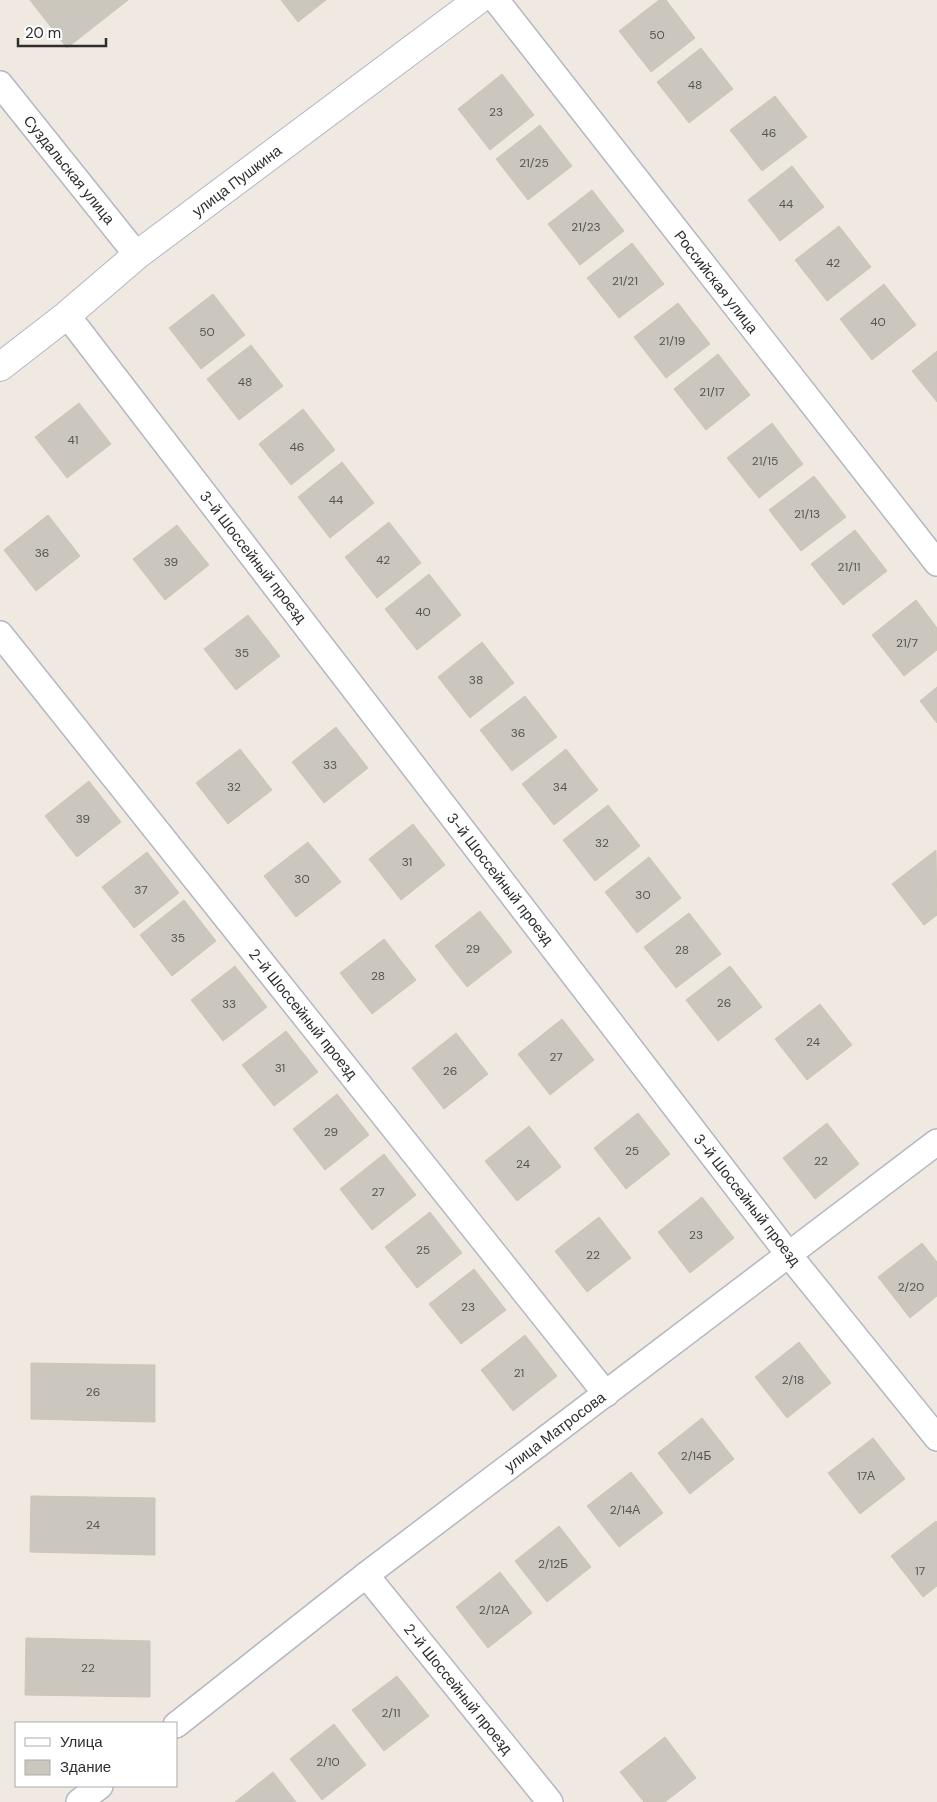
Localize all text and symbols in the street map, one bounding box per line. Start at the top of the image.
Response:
scale bar [18,15,105,47]
text: 20 m [25,23,61,43]
house number: 50 [649,27,665,43]
house number: 48 [688,77,702,93]
house number: 23 [489,104,503,120]
street label: Суздальская улица [19,111,120,229]
house number: 46 [762,125,776,141]
street label: улица Пушкина [188,140,286,221]
house number: 21/25 [519,155,549,171]
house number: 44 [779,196,793,212]
house number: 21/23 [571,219,601,235]
street label: Российская улица [669,226,763,338]
house number: 42 [826,255,840,271]
house number: 21/21 [612,273,638,289]
house number: 40 [870,314,886,330]
house number: 50 [199,324,215,340]
house number: 21/19 [659,333,685,349]
house number: 48 [238,374,252,390]
house number: 21/17 [699,384,725,400]
house number: 41 [67,432,79,448]
house number: 46 [290,439,304,455]
house number: 21/15 [752,453,778,469]
street label: 3-й Шоссейный проезд [195,487,311,627]
house number: 44 [329,492,343,508]
house number: 21/13 [794,506,820,522]
house number: 36 [35,545,49,561]
house number: 42 [376,552,390,568]
house number: 39 [164,554,178,570]
house number: 21/11 [838,559,860,575]
house number: 40 [415,604,431,620]
house number: 21/7 [896,635,918,651]
house number: 35 [235,645,249,661]
house number: 38 [469,672,483,688]
house number: 36 [511,725,525,741]
house number: 33 [323,757,337,773]
house number: 32 [227,779,241,795]
house number: 34 [553,779,567,795]
street label: 3-й Шоссейный проезд [442,809,558,949]
house number: 39 [76,811,90,827]
house number: 32 [595,835,609,851]
house number: 31 [402,854,412,870]
house number: 30 [294,871,310,887]
house number: 37 [134,882,148,898]
house number: 30 [635,887,651,903]
house number: 35 [171,930,185,946]
house number: 29 [466,941,480,957]
house number: 28 [675,942,689,958]
street label: 2-й Шоссейный проезд [244,945,362,1084]
house number: 28 [371,968,385,984]
house number: 26 [717,995,731,1011]
house number: 33 [222,996,236,1012]
house number: 24 [806,1034,820,1050]
house number: 27 [549,1049,563,1065]
house number: 31 [275,1060,285,1076]
house number: 26 [443,1063,457,1079]
house number: 29 [324,1124,338,1140]
street label: 3-й Шоссейный проезд [689,1130,805,1270]
house number: 25 [625,1143,639,1159]
house number: 22 [814,1153,828,1169]
house number: 24 [516,1156,530,1172]
house number: 27 [371,1184,385,1200]
house number: 23 [689,1227,703,1243]
house number: 25 [416,1242,430,1258]
house number: 22 [586,1247,600,1263]
house number: 2/20 [898,1279,924,1295]
house number: 23 [461,1299,475,1315]
house number: 21 [514,1365,524,1381]
house number: 2/18 [782,1372,804,1388]
house number: 26 [86,1384,100,1400]
street label: улица Матросова [500,1387,610,1477]
house number: 2/14Б [681,1448,711,1464]
house number: 17А [857,1468,875,1484]
house number: 2/14А [610,1502,640,1518]
house number: 24 [86,1517,100,1533]
house number: 2/12Б [538,1556,568,1572]
house number: 17 [915,1563,925,1579]
house number: 2/12А [479,1602,509,1618]
street label: 2-й Шоссейный проезд [399,1620,517,1759]
house number: 22 [81,1660,95,1676]
house number: 2/11 [381,1705,401,1721]
legend [15,1722,178,1787]
text: Улица [60,1732,103,1752]
house number: 2/10 [316,1754,340,1770]
text: Здание [60,1757,111,1777]

